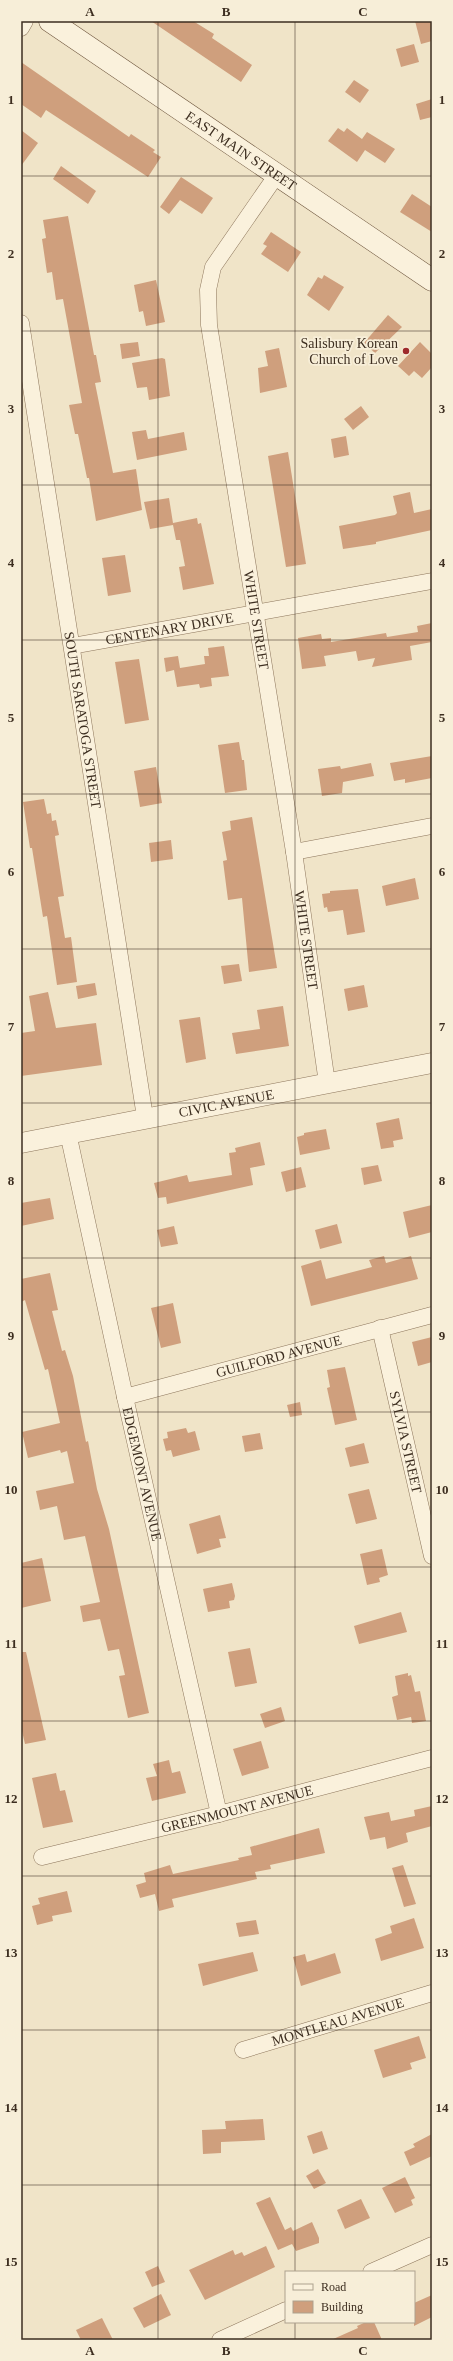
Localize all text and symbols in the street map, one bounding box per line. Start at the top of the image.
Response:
text: A [85,4,95,19]
text: B [222,4,231,19]
text: C [358,4,368,19]
text: 1 [8,92,14,107]
text: 1 [439,92,445,107]
street label: EAST MAIN STREET [183,108,300,194]
text: 2 [8,246,14,261]
text: 2 [439,246,445,261]
place label: Salisbury Korean Church of Love [300,336,398,367]
marker: Salisbury Korean Church of Love [401,346,411,356]
text: 3 [8,401,15,416]
text: 3 [439,401,446,416]
text: 4 [8,555,15,570]
text: 4 [439,555,446,570]
street label: WHITE STREET [241,569,272,671]
street label: CENTENARY DRIVE [104,610,235,648]
street label: SOUTH SARATOGA STREET [61,631,104,810]
text: 5 [8,710,15,725]
text: 5 [439,710,446,725]
text: 6 [8,864,15,879]
text: 6 [439,864,446,879]
street label: WHITE STREET [292,890,321,991]
text: 7 [8,1019,15,1034]
text: 7 [439,1019,446,1034]
street label: CIVIC AVENUE [177,1087,275,1120]
text: 8 [8,1173,15,1188]
text: 8 [439,1173,446,1188]
text: 9 [8,1328,15,1343]
text: 9 [439,1328,446,1343]
street label: GUILFORD AVENUE [214,1333,343,1380]
street label: SYLVIA STREET [387,1390,425,1495]
street label: EDGEMONT AVENUE [119,1406,164,1543]
text: 10 [5,1482,18,1497]
text: 10 [436,1482,449,1497]
text: 11 [5,1636,17,1651]
text: 11 [436,1636,448,1651]
street label: GREENMOUNT AVENUE [160,1783,315,1836]
text: 12 [5,1791,18,1806]
text: 12 [436,1791,449,1806]
text: 13 [5,1945,18,1960]
text: 13 [436,1945,449,1960]
street label: MONTLEAU AVENUE [270,1995,406,2049]
text: 14 [5,2100,18,2115]
text: 14 [436,2100,449,2115]
text: 15 [5,2254,18,2269]
text: 15 [436,2254,449,2269]
legend [285,2271,415,2323]
text: Road [321,2280,346,2294]
text: Building [321,2300,363,2314]
text: A [85,2343,95,2358]
text: B [222,2343,231,2358]
text: C [358,2343,368,2358]

